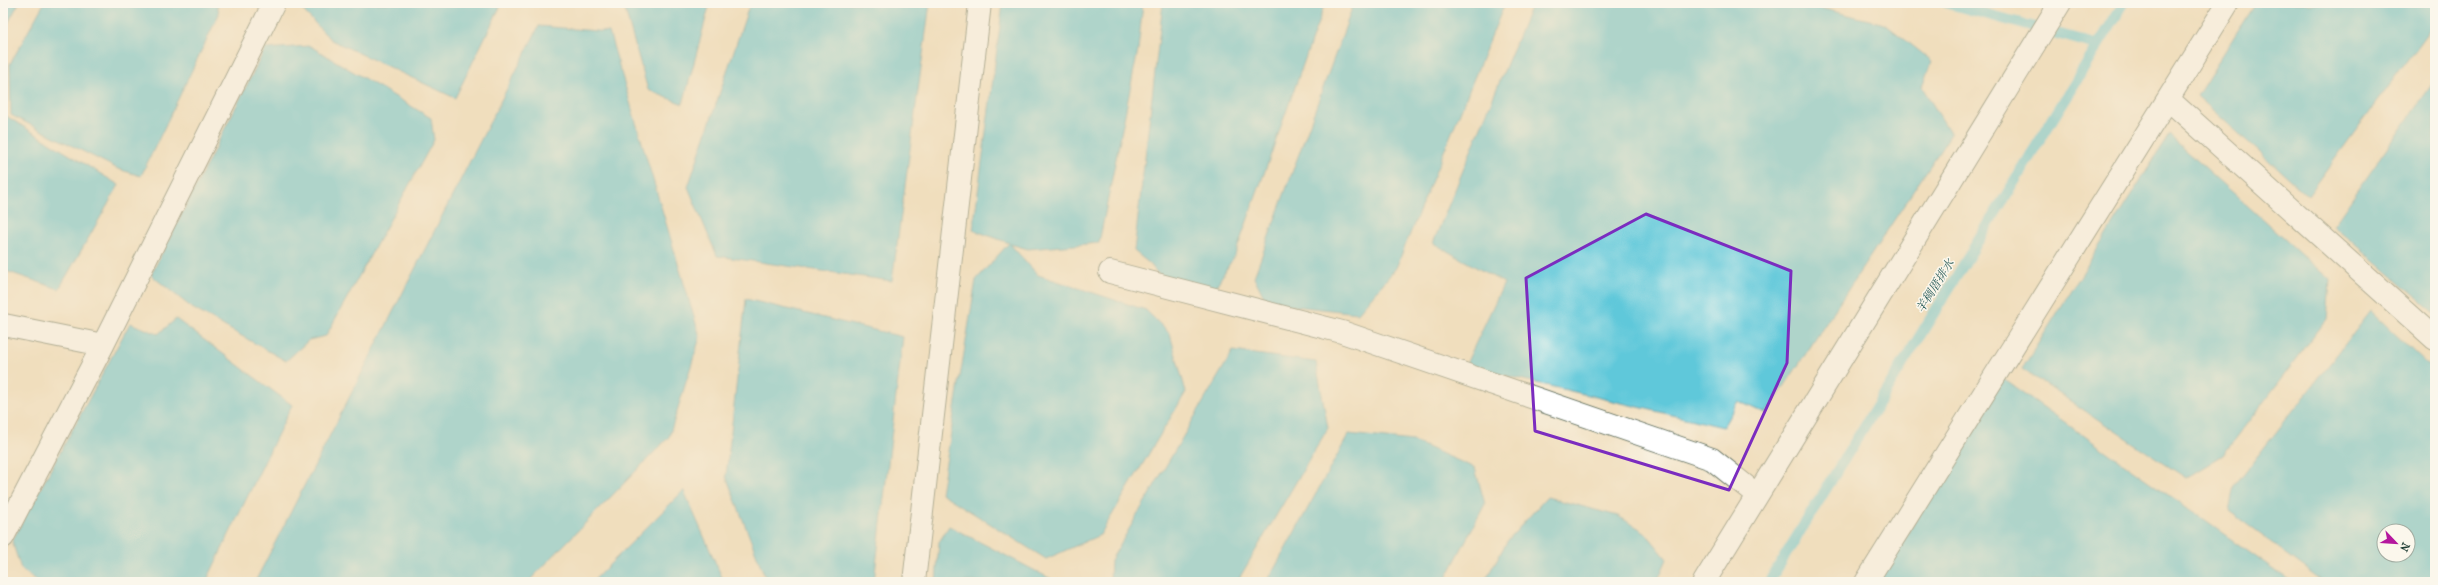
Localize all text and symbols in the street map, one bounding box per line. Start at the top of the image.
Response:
water label: 羊稠厝排水 [1913,256,1957,315]
north arrow [2376,523,2416,563]
text: N [2397,540,2412,554]

